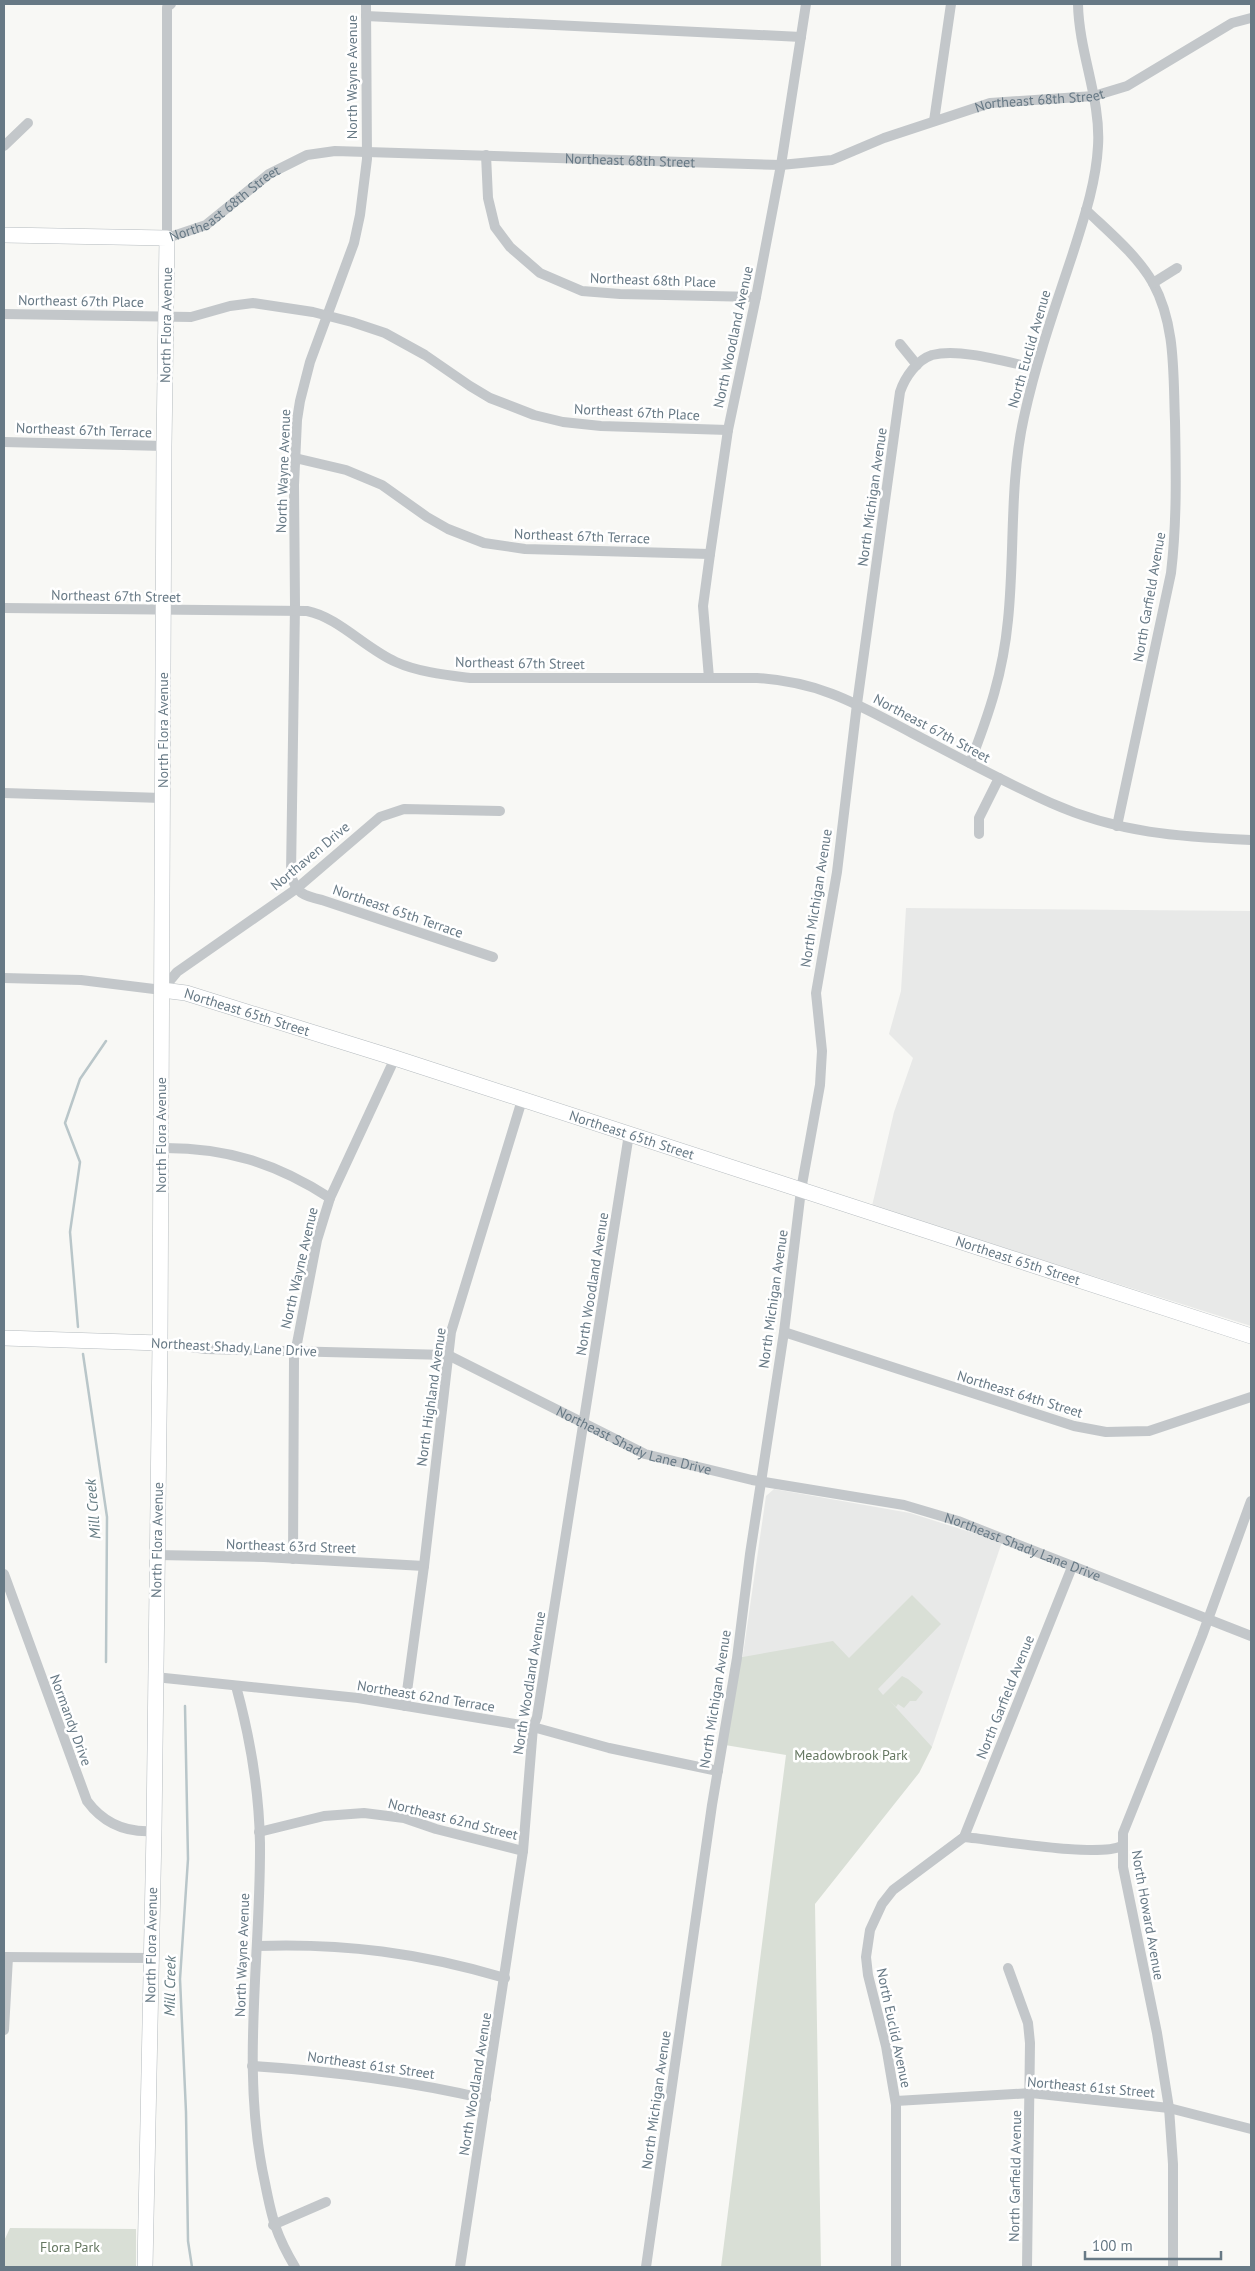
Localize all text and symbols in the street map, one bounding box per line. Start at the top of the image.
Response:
street label: North Wayne Avenue [343,15,361,139]
street label: Northeast 68th Street [972,84,1107,116]
street label: Northeast 68th Street [565,149,696,171]
street label: Northeast 68th Street [167,161,283,246]
street label: North Woodland Avenue [709,264,757,410]
street label: North Flora Avenue [156,267,176,383]
street label: Northeast 68th Place [590,269,716,291]
street label: North Euclid Avenue [1004,288,1054,410]
street label: Northeast 67th Place [18,291,144,311]
street label: Northeast 67th Place [574,400,700,424]
street label: North Wayne Avenue [272,409,294,533]
street label: Northeast 67th Terrace [16,419,152,441]
street label: North Michigan Avenue [853,426,891,568]
street label: Northeast 67th Terrace [514,525,650,547]
street label: North Garfield Avenue [1129,531,1169,663]
street label: Northeast 67th Street [51,586,181,606]
street label: Northeast 67th Street [455,653,585,673]
street label: North Flora Avenue [154,672,172,788]
street label: Northeast 67th Street [870,690,994,767]
street label: Northaven Drive [267,818,353,894]
street label: North Michigan Avenue [796,827,836,969]
street label: Northeast 65th Terrace [331,880,465,942]
street label: Northeast 65th Street [182,984,312,1040]
street label: North Flora Avenue [152,1077,170,1193]
street label: Northeast 65th Street [567,1106,697,1164]
street label: North Wayne Avenue [276,1205,322,1331]
street label: North Woodland Avenue [572,1211,612,1357]
street label: North Michigan Avenue [754,1228,792,1370]
street label: Northeast 65th Street [953,1232,1083,1289]
street label: North Highland Avenue [412,1327,450,1467]
street label: Northeast Shady Lane Drive [151,1334,317,1360]
street label: Northeast 64th Street [955,1366,1085,1422]
street label: Northeast Shady Lane Drive [553,1402,713,1479]
water label: Mill Creek [80,1477,105,1540]
street label: North Flora Avenue [147,1482,167,1598]
street label: Northeast Shady Lane Drive [942,1509,1103,1585]
street label: Northeast 63rd Street [226,1535,357,1557]
street label: North Woodland Avenue [509,1610,549,1756]
street label: North Michigan Avenue [695,1628,735,1770]
street label: North Garfield Avenue [972,1633,1038,1761]
street label: Normandy Drive [46,1672,96,1768]
street label: Northeast 62nd Terrace [356,1676,496,1716]
park label: Meadowbrook Park [794,1746,908,1764]
street label: Northeast 62nd Street [386,1794,520,1844]
street label: North Howard Avenue [1128,1849,1168,1981]
street label: North Flora Avenue [141,1887,161,2003]
street label: North Wayne Avenue [231,1893,253,2017]
water label: Mill Creek [159,1954,180,2016]
street label: North Euclid Avenue [873,1966,915,2090]
street label: North Woodland Avenue [455,2011,495,2157]
street label: North Michigan Avenue [637,2029,675,2171]
street label: Northeast 61st Street [306,2047,436,2083]
street label: Northeast 61st Street [1026,2072,1156,2102]
street label: North Garfield Avenue [1005,2110,1025,2242]
scale bar [1085,2228,1221,2260]
text: 100 m [1092,2236,1133,2255]
park label: Flora Park [40,2238,100,2256]

